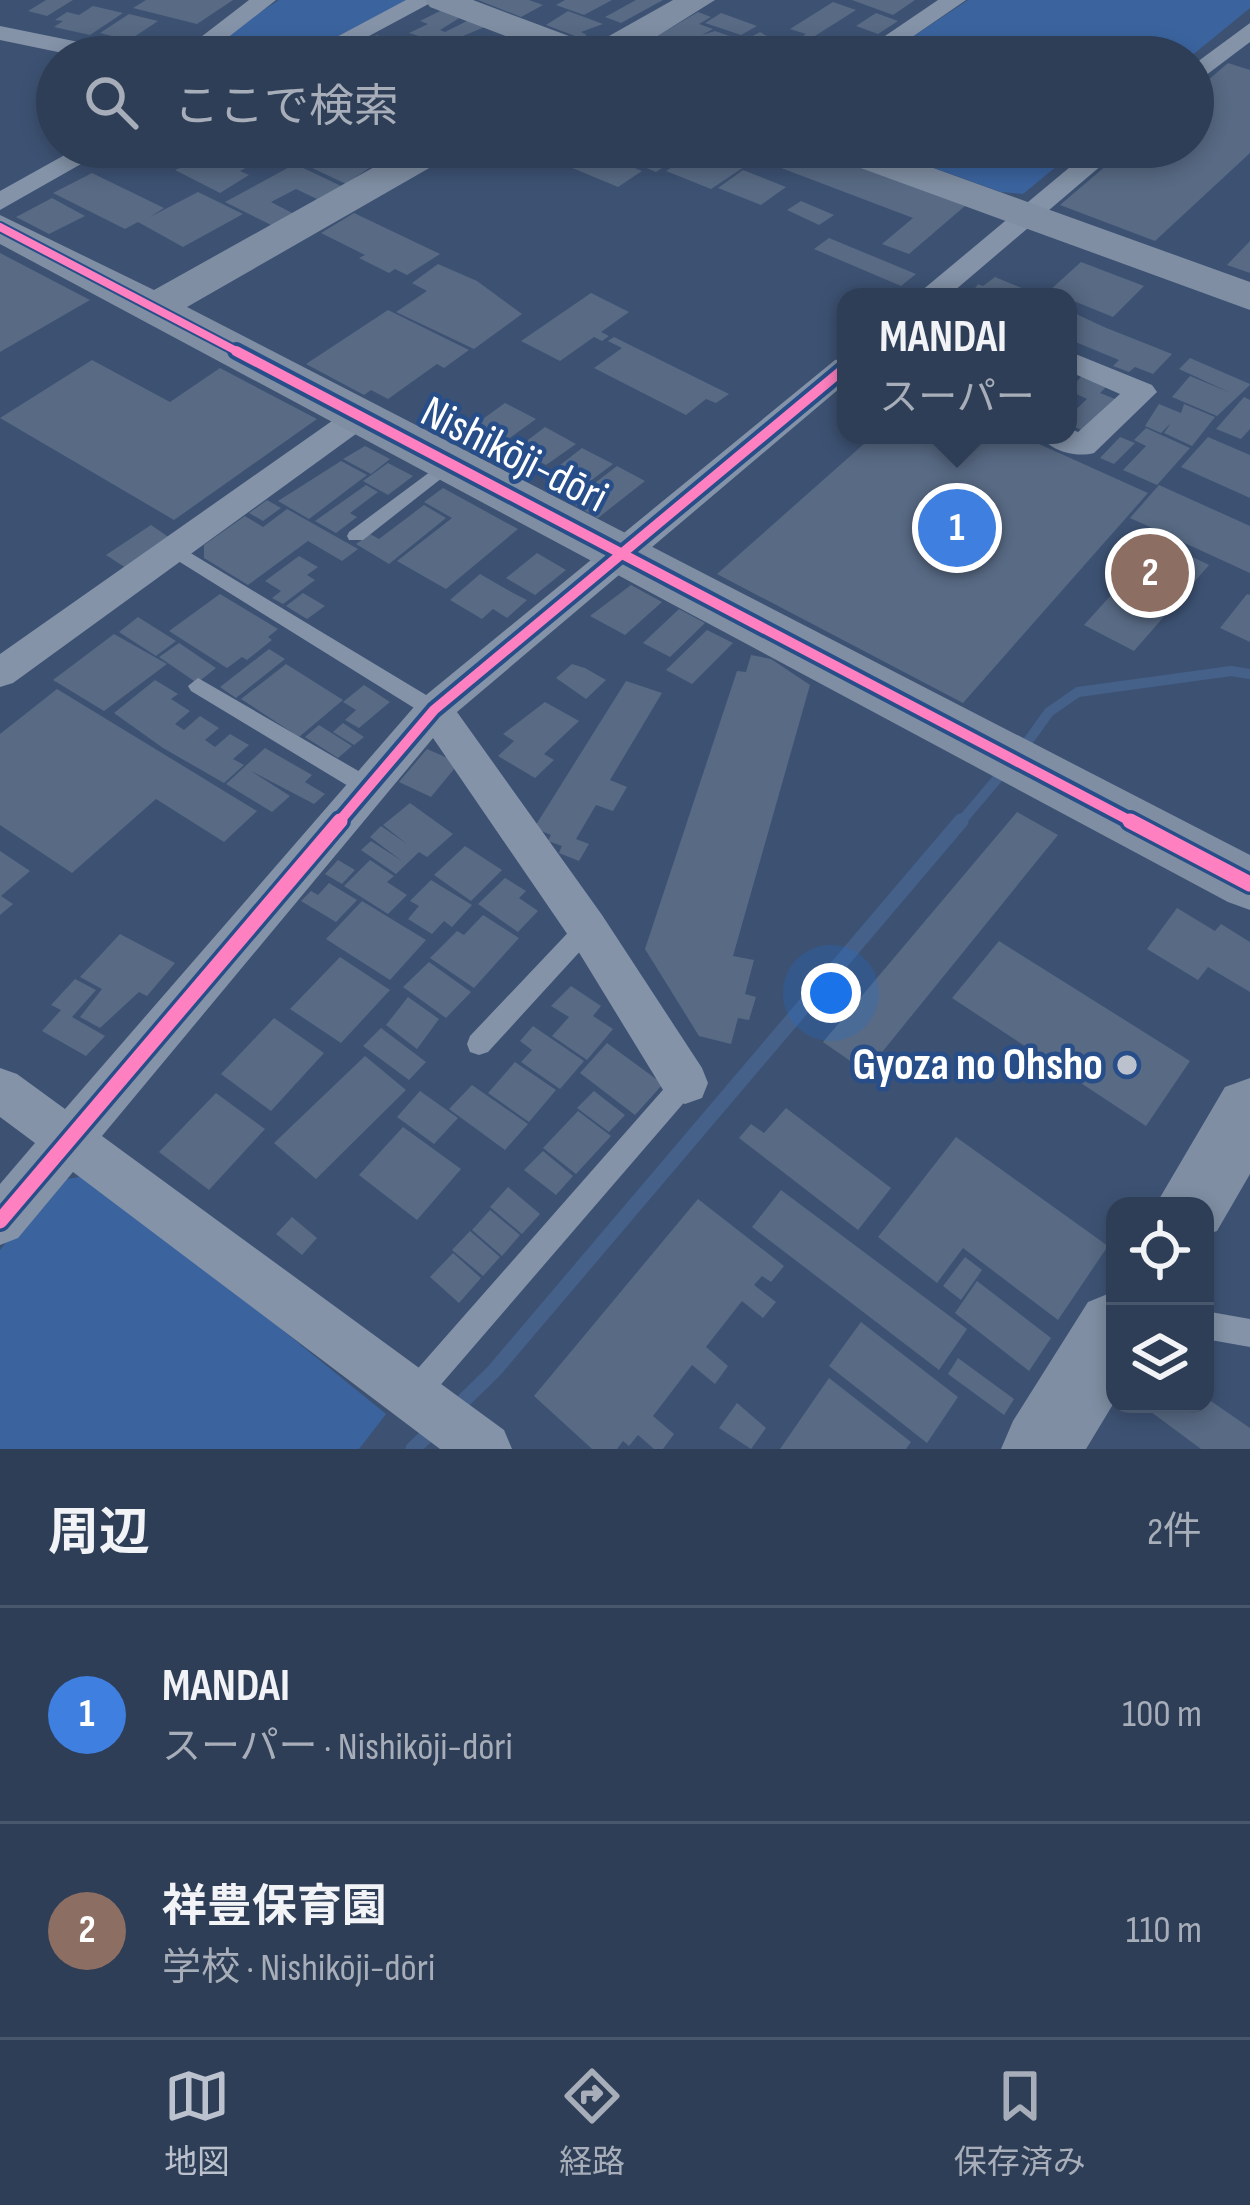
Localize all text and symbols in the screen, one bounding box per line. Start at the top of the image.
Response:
search box [36,36,1214,168]
icon: search [78,69,144,135]
text: ここで検索 [174,80,399,135]
popup [837,288,1077,444]
text: MANDAI [879,310,1007,365]
text: スーパー [879,375,1035,422]
street label: Nishikōji-dōri [412,385,616,525]
pin: 1 [918,483,996,573]
pin: 2 [1111,528,1189,618]
your location [801,963,861,1023]
place label: Gyoza no Ohsho [852,1038,1103,1093]
marker: Gyoza no Ohsho [1114,1052,1140,1078]
map controls [1106,1197,1214,1413]
button: locate [1106,1197,1214,1305]
button: layers [1106,1305,1214,1413]
text: 周辺 [48,1503,150,1564]
text: 2件 [1147,1509,1202,1556]
text: MANDAI [162,1659,290,1714]
text: 1 [79,1691,95,1738]
text: 100 m [1122,1691,1202,1738]
text: スーパー · Nishikōji-dōri [162,1724,513,1771]
text: 祥豊保育園 [162,1880,387,1935]
text: 2 [78,1907,96,1954]
text: 110 m [1126,1907,1202,1954]
text: 学校 · Nishikōji-dōri [162,1945,435,1992]
tab: 地図 [164,2063,230,2183]
tab: 経路 [559,2063,625,2183]
tab: 保存済み [954,2063,1086,2183]

